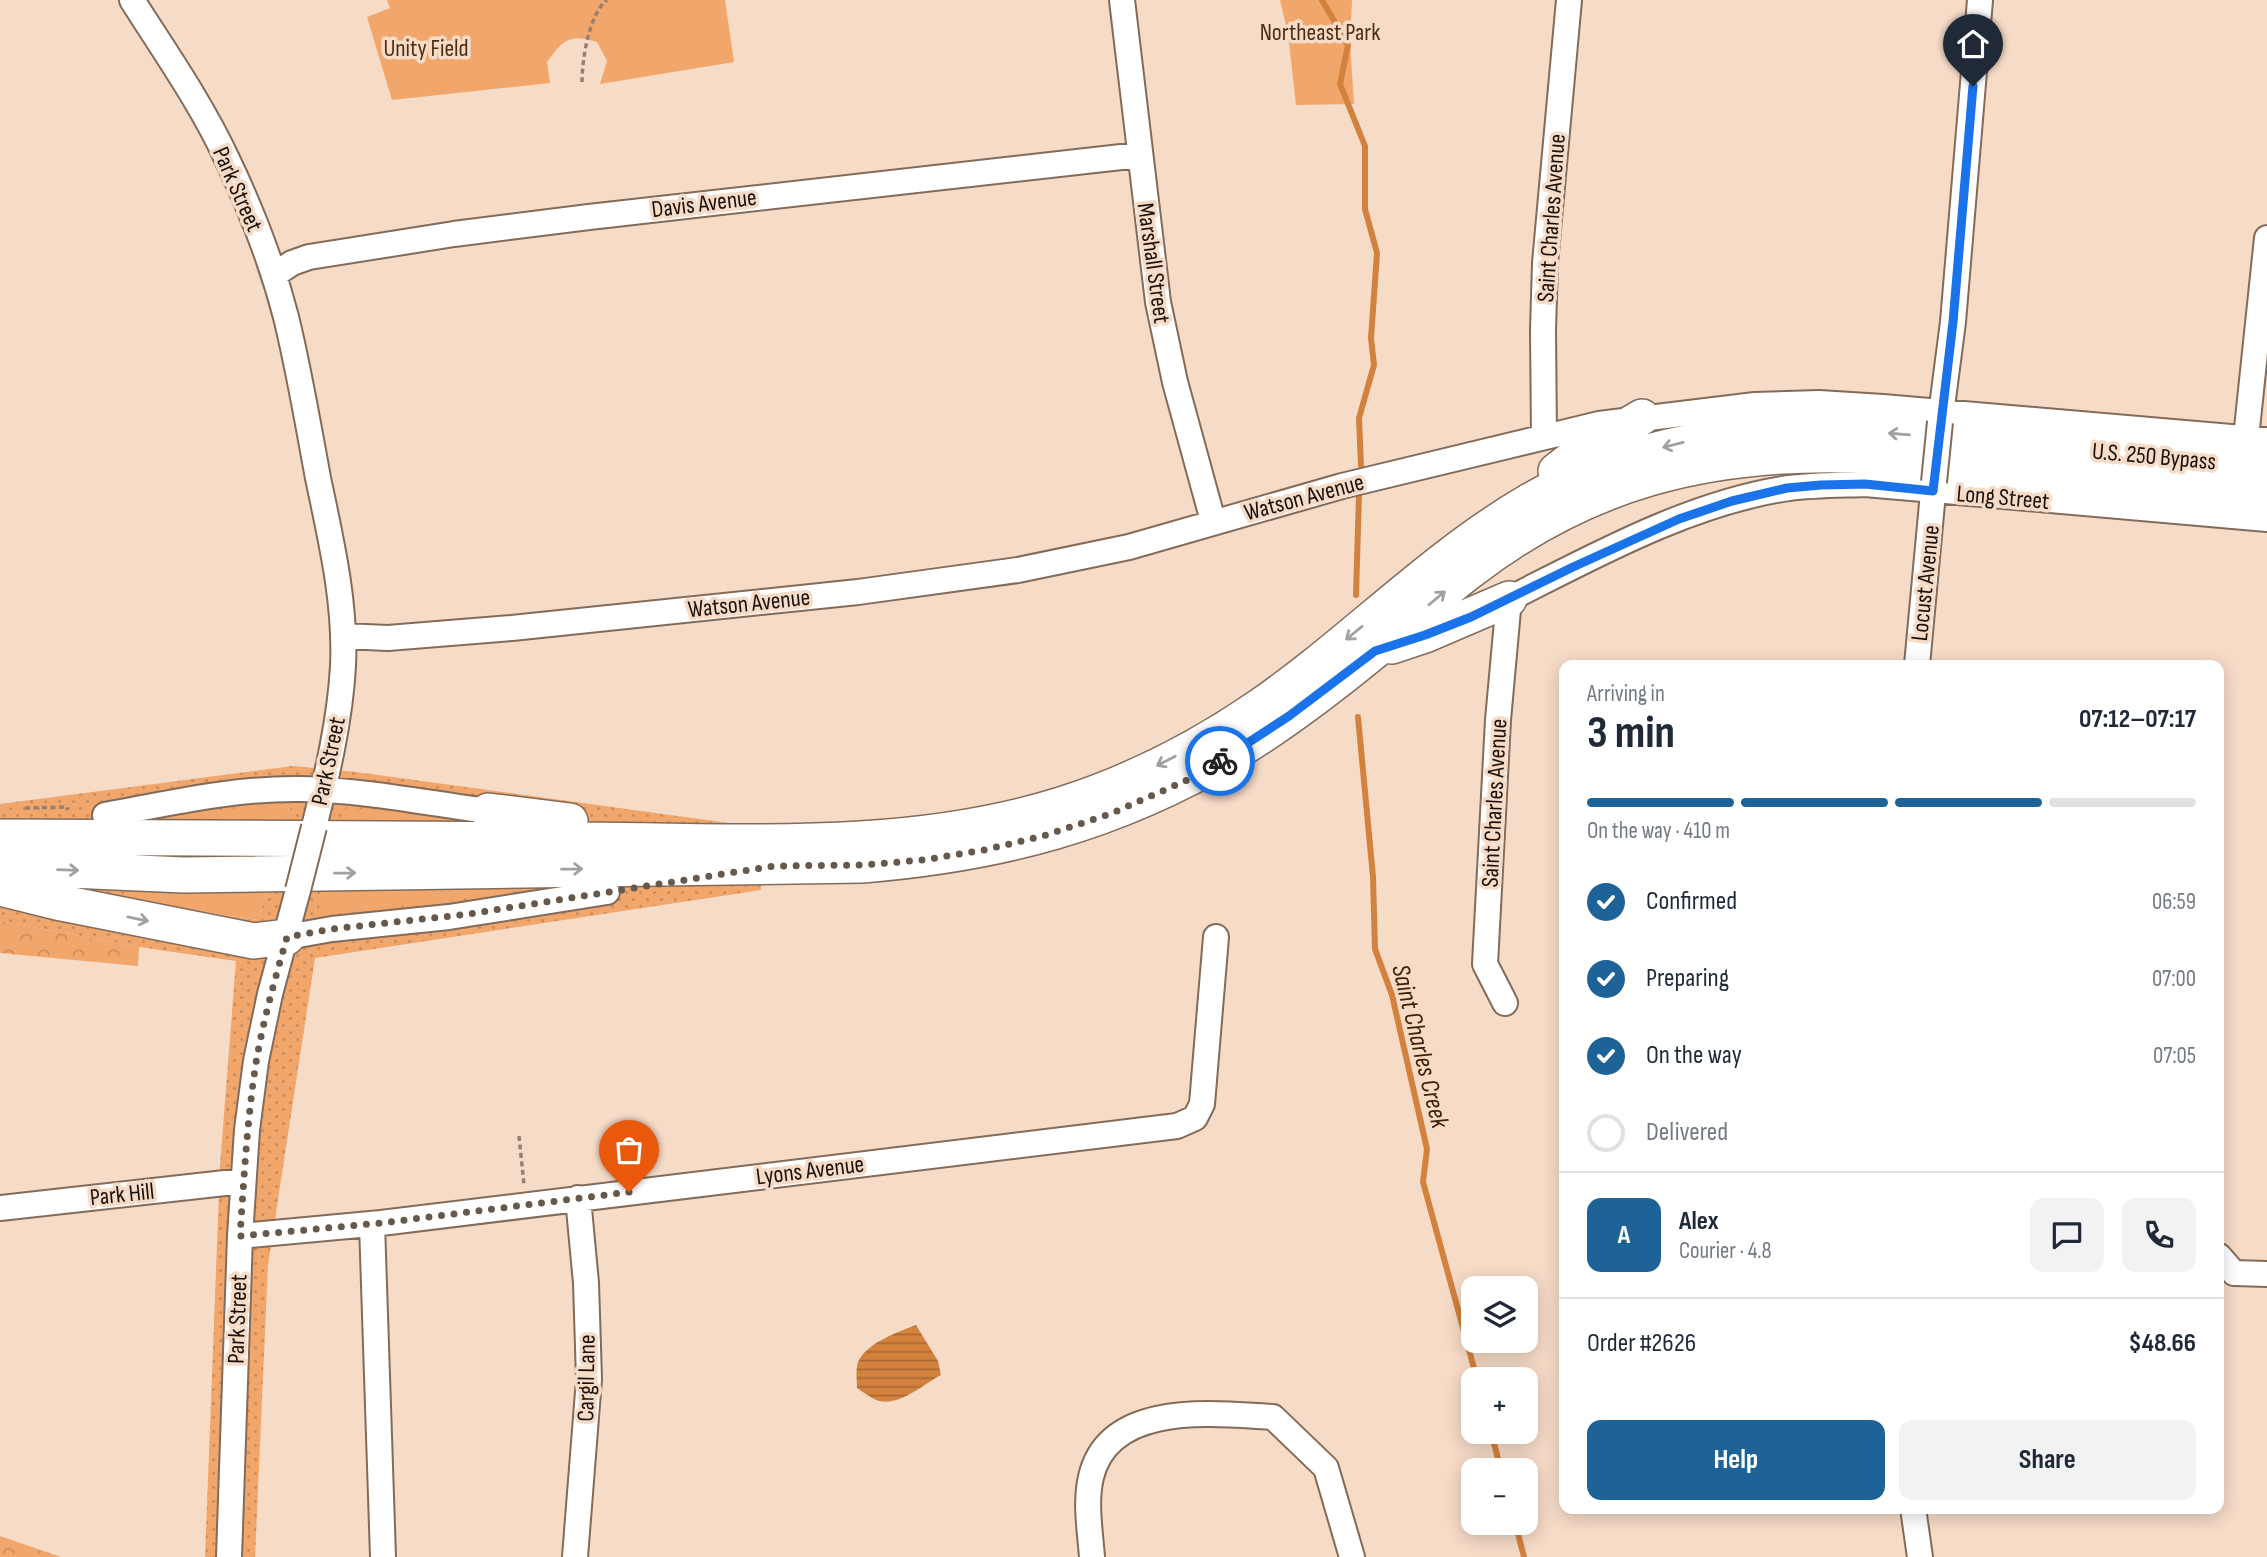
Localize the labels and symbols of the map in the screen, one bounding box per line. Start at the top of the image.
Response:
pin [1943,14,2003,86]
park label: Northeast Park [1260,18,1380,47]
park label: Unity Field [383,34,469,63]
street label: Saint Charles Avenue [1531,133,1572,303]
street label: Park Street [206,142,269,236]
street label: Davis Avenue [650,183,758,224]
street label: Marshall Street [1131,201,1176,325]
one-way arrow [1888,427,1911,440]
street label: U.S. 250 Bypass [2091,437,2217,476]
one-way arrow [1662,439,1685,452]
street label: Watson Avenue [1241,468,1367,527]
street label: Long Street [1955,479,2050,516]
street label: Locust Avenue [1905,524,1946,643]
street label: Watson Avenue [687,583,812,624]
one-way arrow [1428,591,1446,607]
one-way arrow [1345,625,1363,641]
street label: Park Street [305,714,352,808]
street label: Saint Charles Avenue [1476,718,1513,888]
courier [1185,726,1255,796]
one-way arrow [1156,755,1177,769]
one-way arrow [560,862,583,876]
one-way arrow [56,864,79,877]
one-way arrow [333,866,356,880]
one-way arrow [126,912,149,926]
water label: Saint Charles Creek [1384,961,1455,1133]
pin [599,1120,659,1192]
street label: Lyons Avenue [754,1149,866,1192]
street label: Park Hill [88,1177,156,1212]
street label: Park Street [221,1274,254,1364]
street label: Cargil Lane [571,1334,602,1422]

